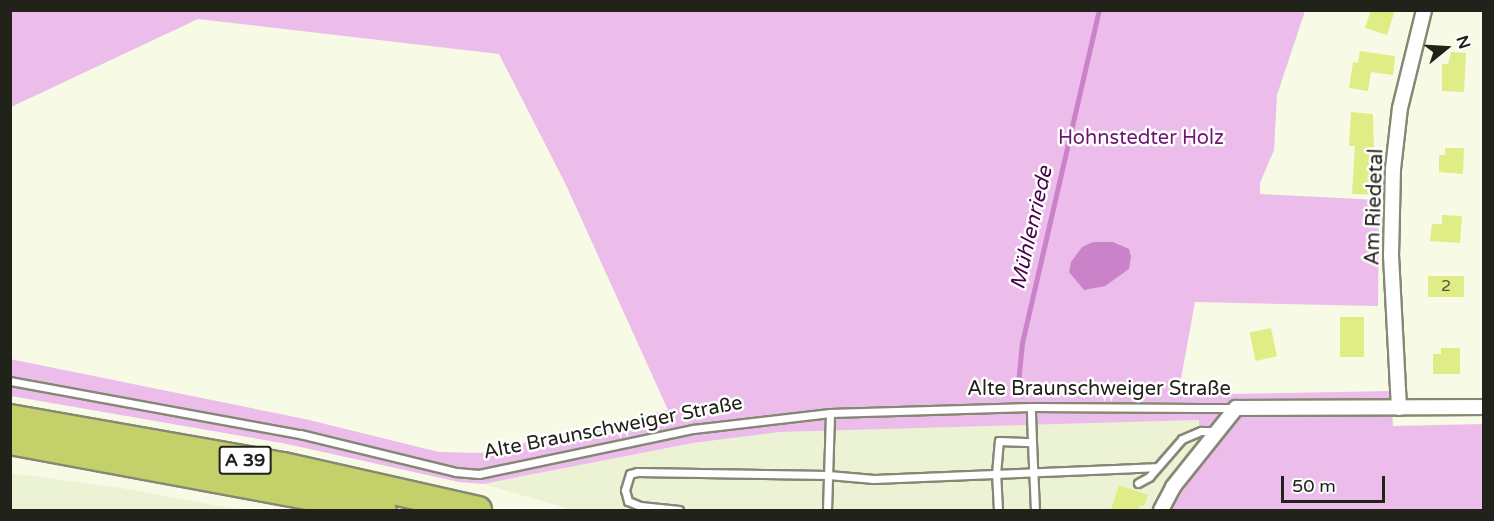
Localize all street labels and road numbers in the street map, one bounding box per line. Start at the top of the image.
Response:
street label: Am Riedetal [1361,148,1389,266]
street label: Alte Braunschweiger Straße [967,377,1231,401]
street label: Alte Braunschweiger Straße [481,391,745,465]
road number: A 39 [218,445,272,475]

